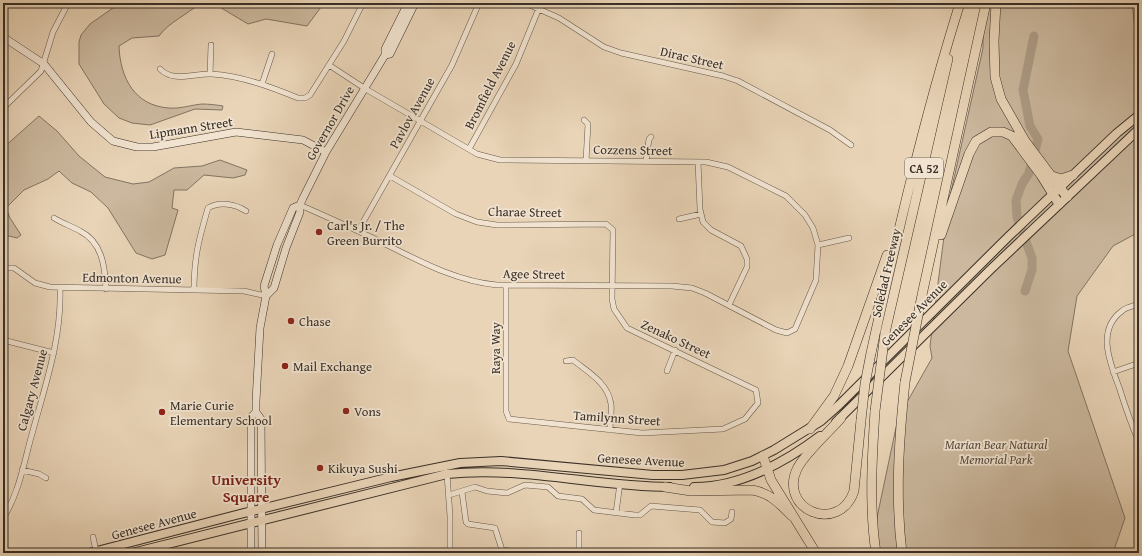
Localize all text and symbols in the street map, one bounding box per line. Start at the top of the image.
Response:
street label: Bromfield Avenue [459,37,521,133]
street label: Dirac Street [658,41,726,75]
street label: Pavlov Avenue [385,74,439,152]
street label: Governor Drive [301,82,359,164]
street label: Lipmann Street [148,112,234,144]
street label: Cozzens Street [593,140,673,160]
road number: CA 52 [905,158,943,178]
street label: Charae Street [488,202,562,222]
place label: Carl's Jr. / The Green Burrito [327,216,405,250]
street label: Soledad Freeway [867,226,906,319]
marker: Carl's Jr. / The Green Burrito [314,227,324,237]
street label: Agee Street [503,264,566,284]
street label: Edmonton Avenue [82,268,182,288]
street label: Genesee Avenue [876,275,952,351]
place label: Chase [299,312,331,331]
street label: Zenako Street [638,315,714,364]
marker: Chase [286,316,296,326]
street label: Raya Way [486,321,505,374]
street label: Calgary Avenue [12,347,52,433]
place label: Mail Exchange [293,357,372,376]
marker: Mail Exchange [280,361,290,371]
place label: Marie Curie Elementary School [170,396,272,430]
place label: Vons [354,402,381,421]
street label: Tamilynn Street [573,405,662,431]
marker: Vons [341,406,351,416]
marker: Marie Curie Elementary School [157,407,167,417]
park label: Marian Bear Natural Memorial Park [945,435,1047,469]
street label: Genesee Avenue [597,448,685,472]
place label: Kikuya Sushi [328,459,398,478]
marker: Kikuya Sushi [315,463,325,473]
district label: University Square [211,469,281,507]
street label: Genesee Avenue [109,504,199,544]

